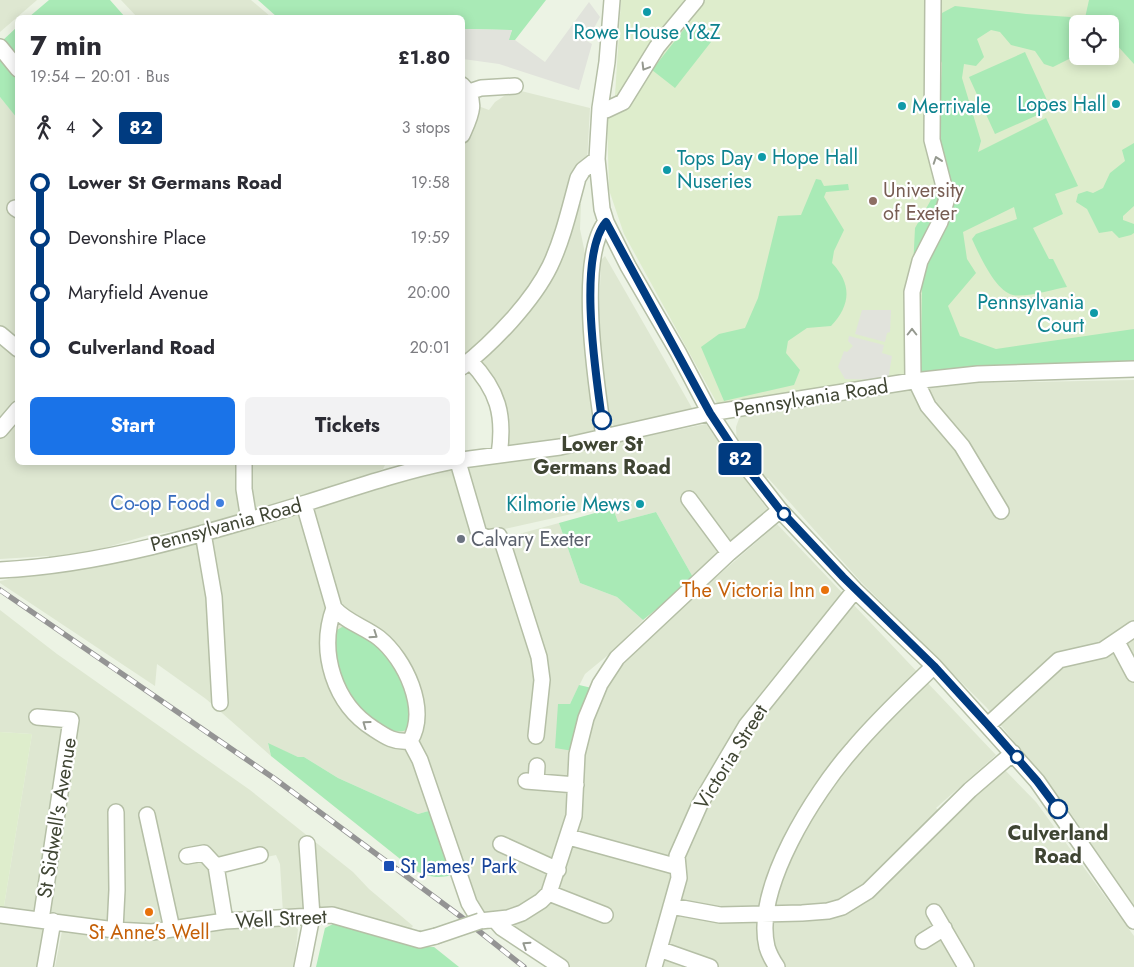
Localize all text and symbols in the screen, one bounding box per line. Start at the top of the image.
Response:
marker: Rowe House Y&Z [641,6,653,18]
map controls [1069,15,1119,65]
button: locate [1069,15,1119,65]
place label: Rowe House Y&Z [573,18,721,47]
text: 7 min [30,25,102,66]
text: £1.80 [398,44,450,71]
one-way arrow [642,61,652,70]
text: 19:54 – 20:01 · Bus [30,65,170,88]
place label: Lopes Hall [1017,90,1106,119]
place label: Merrivale [912,92,991,121]
marker: Lopes Hall [1110,98,1122,110]
marker: Merrivale [896,100,908,112]
icon: walk [30,114,58,142]
icon: forward [83,114,111,142]
text: 82 [129,115,152,141]
text: 4 [66,116,75,139]
text: 3 stops [402,116,450,139]
place label: Hope Hall [772,143,858,172]
place label: Tops Day Nuseries [677,144,753,196]
marker: Hope Hall [756,151,768,163]
one-way arrow [933,156,943,165]
marker: Tops Day Nuseries [661,164,673,176]
text: Lower St Germans Road [68,169,282,196]
text: 19:58 [411,171,450,194]
place label: University of Exeter [883,176,964,228]
marker: University of Exeter [867,195,879,207]
text: Devonshire Place [68,224,206,251]
text: 19:59 [411,226,450,249]
text: Maryfield Avenue [68,279,208,306]
text: 20:00 [407,281,450,304]
place label: Pennsylvania Court [977,288,1084,340]
marker: Pennsylvania Court [1088,307,1100,319]
one-way arrow [907,328,917,336]
text: Culverland Road [68,334,215,361]
text: 20:01 [410,336,450,359]
street label: Pennsylvania Road [732,371,890,425]
button: Start [30,397,235,455]
button: Tickets [245,397,450,455]
marker: Lower St Germans Road [592,410,612,430]
place label: Lower St Germans Road [533,430,671,482]
line badge: 82 [718,443,762,475]
text: 82 [728,446,752,472]
place label: Co-op Food [110,489,210,518]
place label: Kilmorie Mews [506,490,630,519]
street label: Pennsylvania Road [147,491,305,559]
marker: Co-op Food [214,497,226,509]
marker: Kilmorie Mews [634,498,646,510]
unlabelled marker [777,507,791,521]
place label: Calvary Exeter [471,525,591,554]
marker: Calvary Exeter [455,533,467,545]
place label: The Victoria Inn [682,576,815,605]
marker: The Victoria Inn [819,584,831,596]
one-way arrow [369,629,378,638]
street label: Victoria Street [687,699,775,815]
one-way arrow [363,721,372,729]
street label: St Sidwell's Avenue [30,736,84,900]
unlabelled marker [1010,750,1024,764]
marker: Culverland Road [1048,799,1068,819]
place label: Culverland Road [1008,819,1108,871]
place label: St James' Park [400,852,517,881]
marker: St James' Park [382,859,396,873]
street label: Well Street [235,902,328,936]
marker: St Anne's Well [143,906,155,918]
place label: St Anne's Well [88,918,210,947]
one-way arrow [523,942,532,952]

